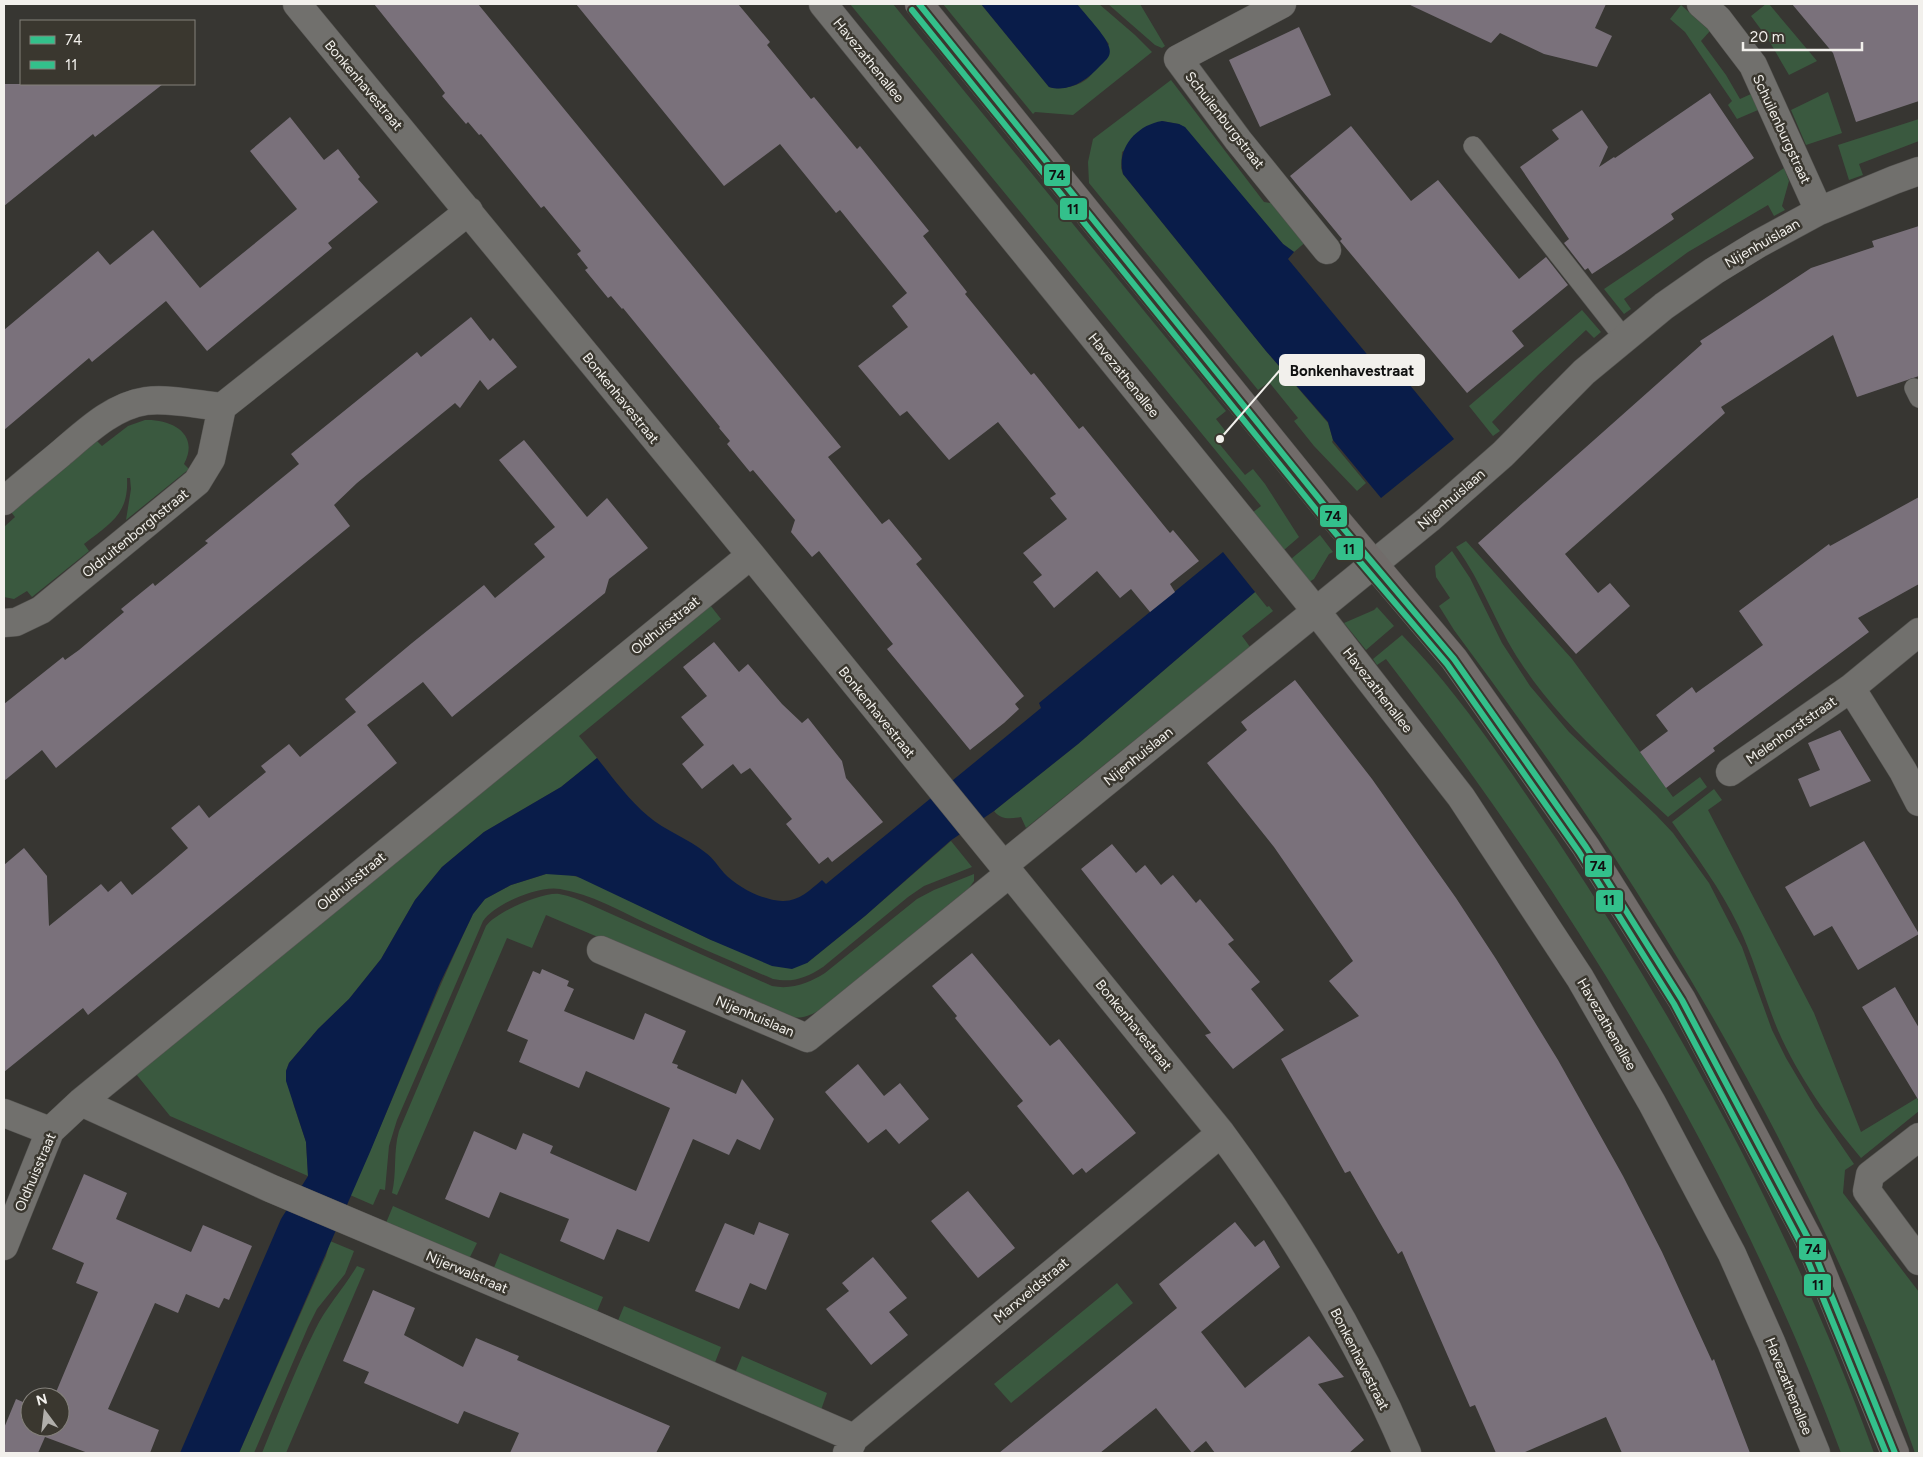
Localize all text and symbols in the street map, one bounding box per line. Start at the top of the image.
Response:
street label: Havezathenallee [829,15,908,106]
legend [20,20,195,85]
scale bar [1743,20,1862,52]
text: 20 m [1750,28,1784,46]
text: 74 [65,31,82,49]
street label: Bonkenhavestraat [321,37,406,134]
text: 11 [65,56,77,74]
street label: Schuilenburgstraat [1181,68,1268,172]
street label: Schuilenburgstraat [1749,72,1814,187]
line badge: 74 [1043,163,1071,187]
text: 74 [1049,167,1065,184]
line badge: 11 [1059,197,1088,221]
text: 11 [1067,201,1079,218]
street label: Nijenhuislaan [1722,215,1803,272]
street label: Havezathenallee [1084,330,1163,421]
street label: Bonkenhavestraat [579,349,663,447]
callout: Bonkenhavestraat [1280,355,1424,385]
text: Bonkenhavestraat [1290,362,1414,380]
street label: Nijenhuislaan [1414,465,1489,533]
street label: Oldruitenborghstraat [79,485,192,581]
line badge: 74 [1319,504,1348,528]
text: 74 [1325,508,1341,525]
line badge: 11 [1335,537,1364,561]
text: 11 [1343,541,1355,558]
street label: Oldhuisstraat [627,592,703,658]
street label: Havezathenallee [1339,644,1416,737]
street label: Bonkenhavestraat [835,663,919,761]
street label: Melenhorststraat [1743,693,1840,768]
street label: Nijenhuislaan [1100,723,1176,789]
street label: Oldhuisstraat [313,848,389,914]
line badge: 74 [1584,854,1613,878]
text: 74 [1590,858,1606,875]
line badge: 11 [1595,889,1624,913]
text: 11 [1603,892,1615,909]
street label: Havezathenallee [1573,975,1640,1074]
street label: Bonkenhavestraat [1092,976,1176,1074]
street label: Nijenhuislaan [713,992,797,1041]
street label: Oldhuisstraat [11,1130,60,1214]
line badge: 74 [1798,1237,1827,1261]
text: 74 [1805,1241,1821,1258]
street label: Nijerwalstraat [423,1248,510,1297]
street label: Marxveldstraat [990,1254,1072,1327]
line badge: 11 [1803,1273,1832,1297]
text: 11 [1812,1277,1824,1294]
street label: Bonkenhavestraat [1326,1305,1393,1413]
street label: Havezathenallee [1761,1335,1816,1438]
north arrow [20,1387,70,1437]
text: N [34,1390,49,1410]

